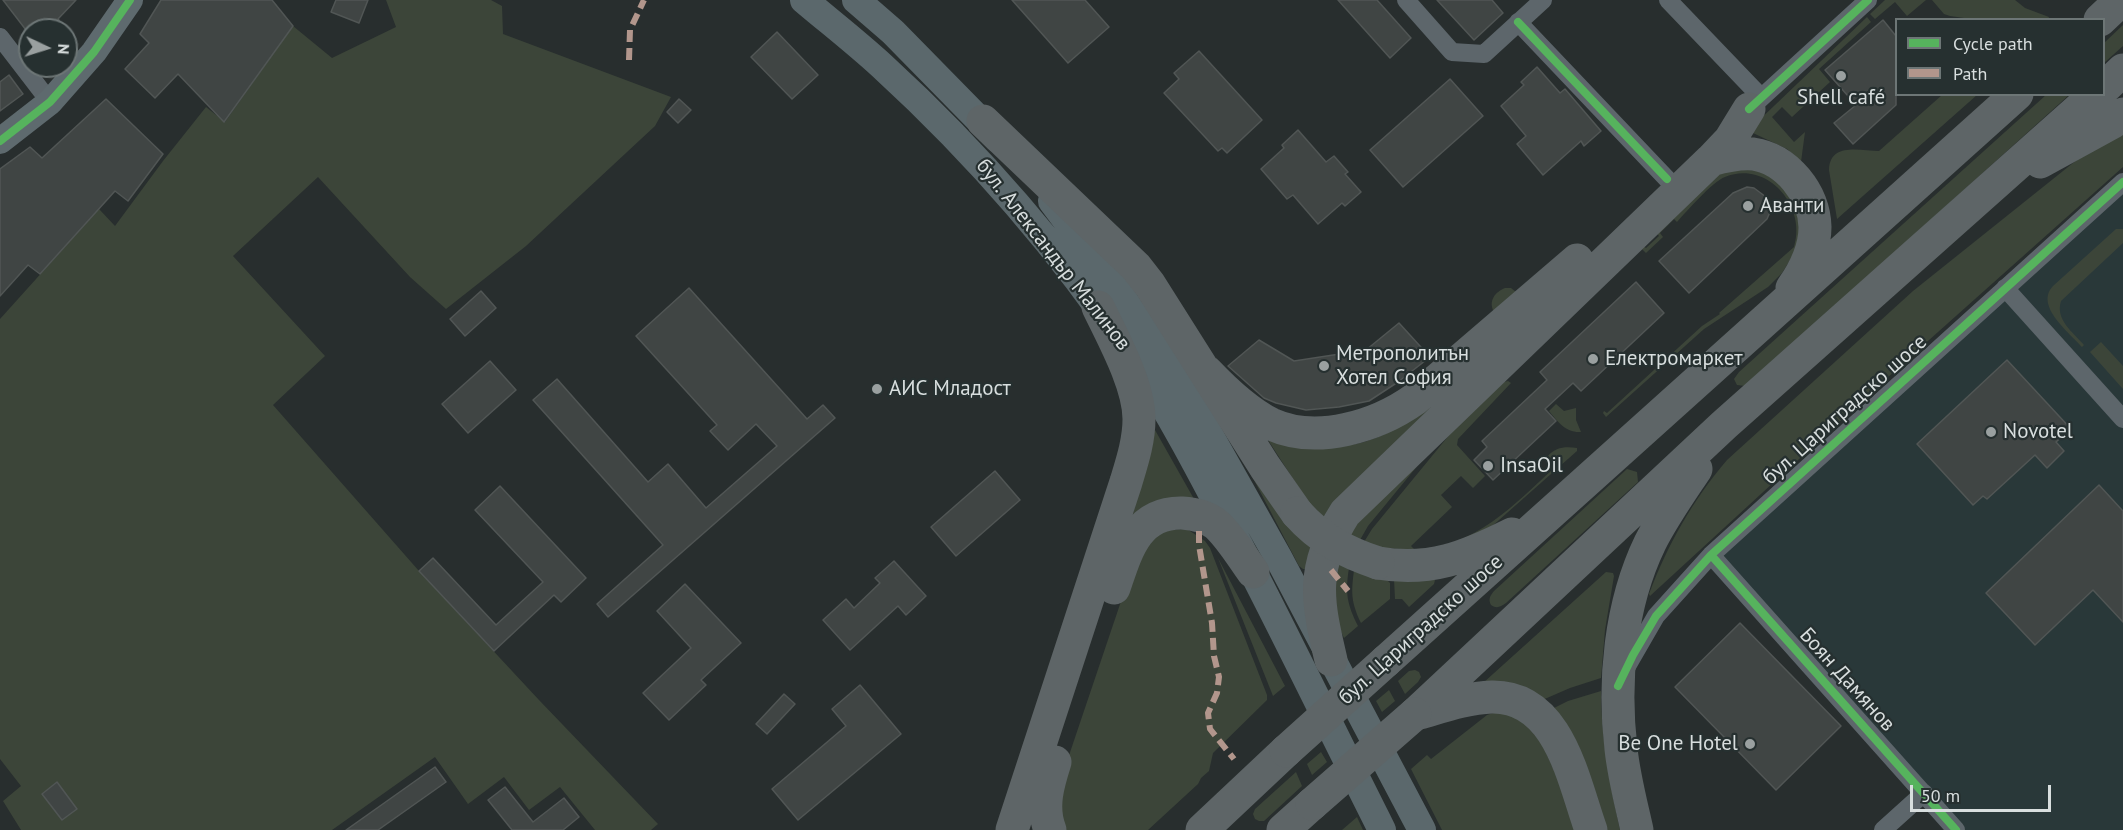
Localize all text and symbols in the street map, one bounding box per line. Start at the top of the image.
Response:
north arrow [18,18,78,78]
legend [1895,18,2105,96]
text: Cycle path [1953,32,2033,55]
text: N [54,43,74,55]
text: Path [1953,62,1987,85]
marker: Shell café [1834,69,1848,83]
place label: Shell café [1797,85,1885,111]
street label: бул. Александър Малинов [970,154,1136,356]
place label: Аванти [1760,193,1824,219]
marker: Аванти [1741,199,1755,213]
street label: бул. Цариградско шосе [1758,330,1932,490]
place label: Метрополитън Хотел София [1336,341,1469,391]
place label: Електромаркет [1605,346,1743,372]
marker: Електромаркет [1586,352,1600,366]
marker: Метрополитън Хотел София [1317,359,1331,373]
place label: АИС Младост [889,376,1011,402]
marker: АИС Младост [870,382,884,396]
place label: Novotel [2003,419,2073,445]
marker: Novotel [1984,425,1998,439]
place label: InsaOil [1500,453,1563,479]
marker: InsaOil [1481,459,1495,473]
street label: бул. Цариградско шосе [1334,550,1508,710]
street label: Боян Дамянов [1794,623,1900,737]
place label: Be One Hotel [1618,731,1738,757]
marker: Be One Hotel [1743,737,1757,751]
scale bar [1913,773,2054,811]
text: 50 m [1921,784,1960,807]

